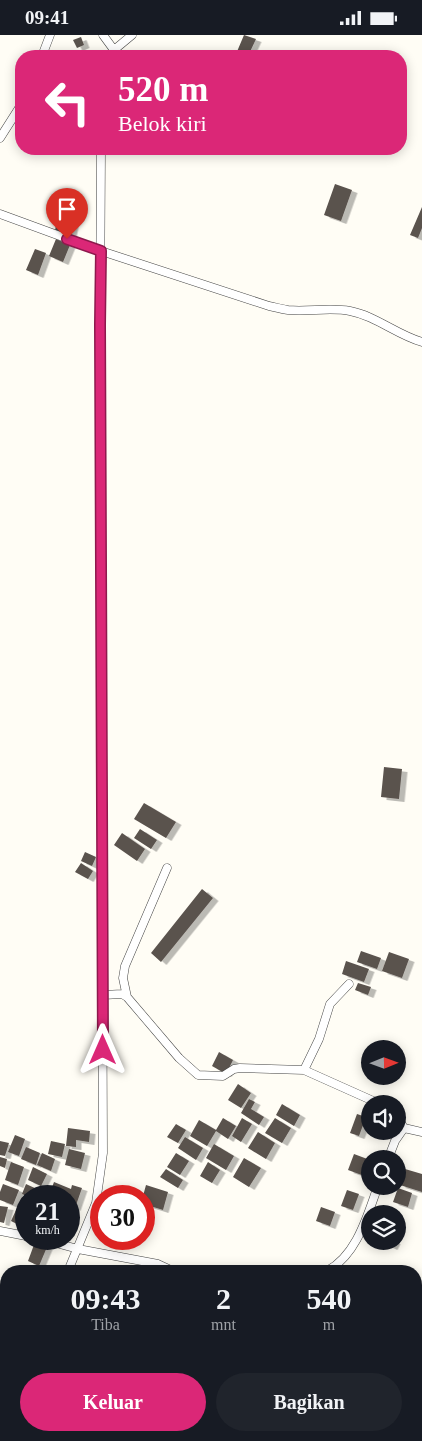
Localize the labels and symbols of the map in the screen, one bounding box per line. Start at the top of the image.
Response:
pin [46,188,88,239]
position arrow [76,1023,128,1075]
north arrow [361,1040,406,1085]
speed limit sign: 30 [90,1185,155,1250]

